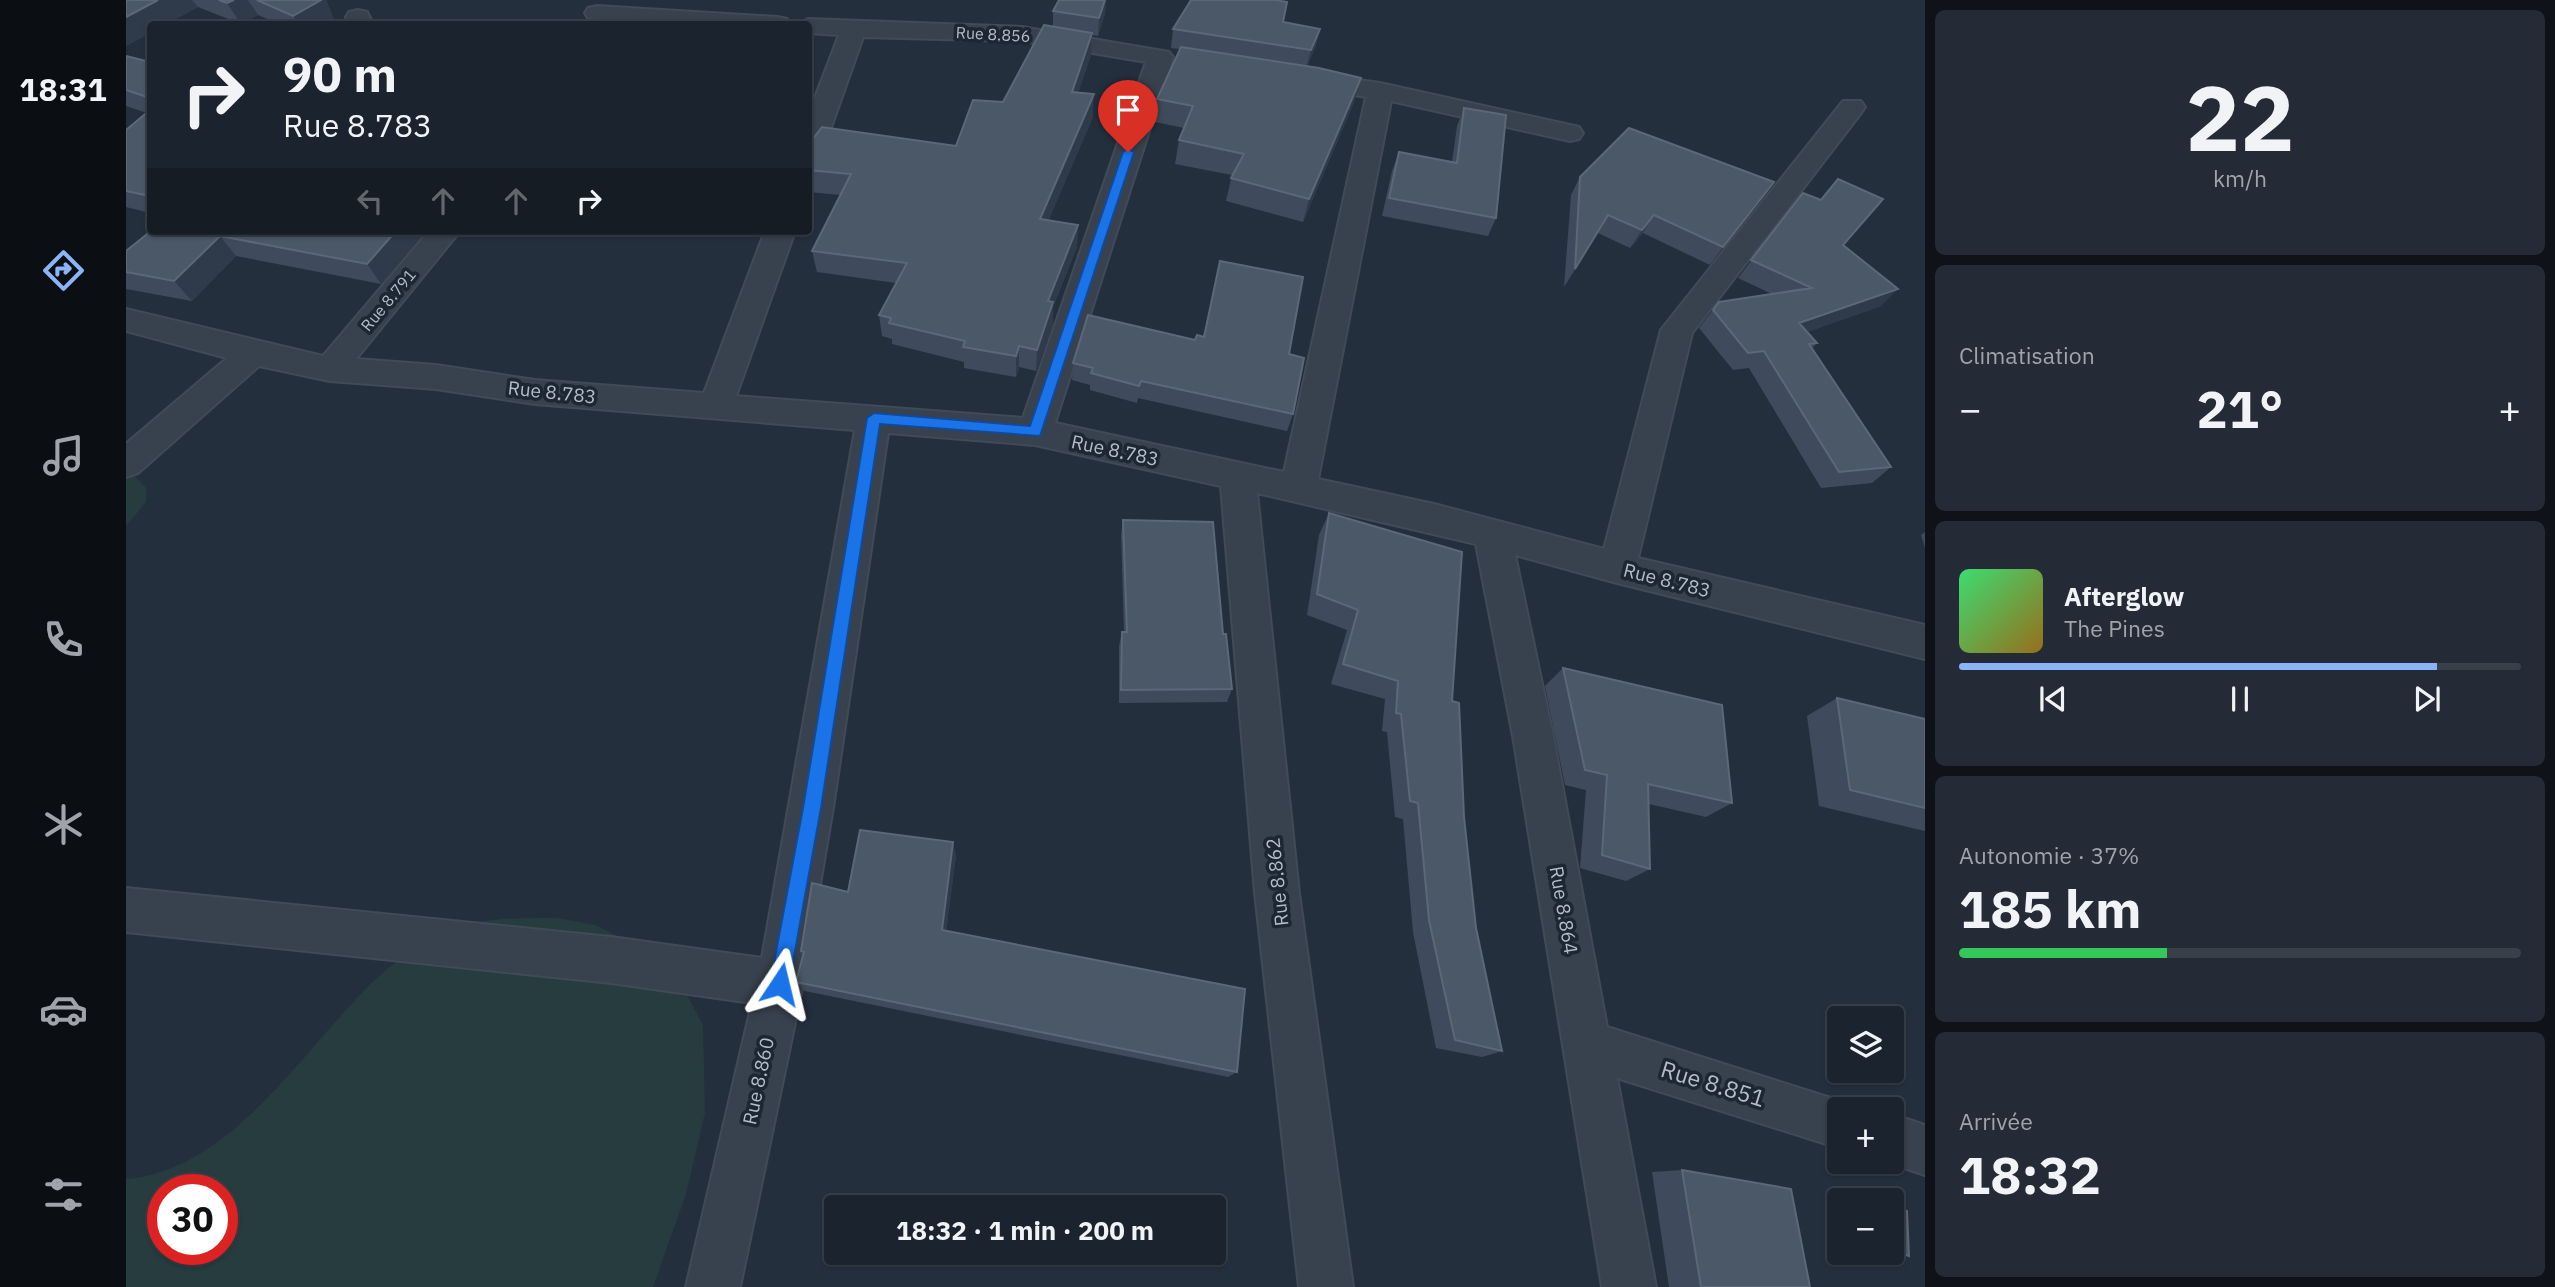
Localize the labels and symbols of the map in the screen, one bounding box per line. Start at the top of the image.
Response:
street label: Rue 8.856 [955,22,1031,46]
pin [1098,80,1158,152]
street label: Rue 8.791 [356,265,420,335]
street label: Rue 8.783 [507,375,597,409]
street label: Rue 8.783 [1069,429,1161,471]
street label: Rue 8.783 [1621,558,1713,602]
street label: Rue 8.862 [1260,837,1294,927]
street label: Rue 8.864 [1544,864,1584,956]
position arrow [743,947,817,1021]
street label: Rue 8.860 [737,1035,779,1127]
street label: Rue 8.851 [1658,1053,1769,1113]
speed limit sign: 30 [147,1174,238,1265]

